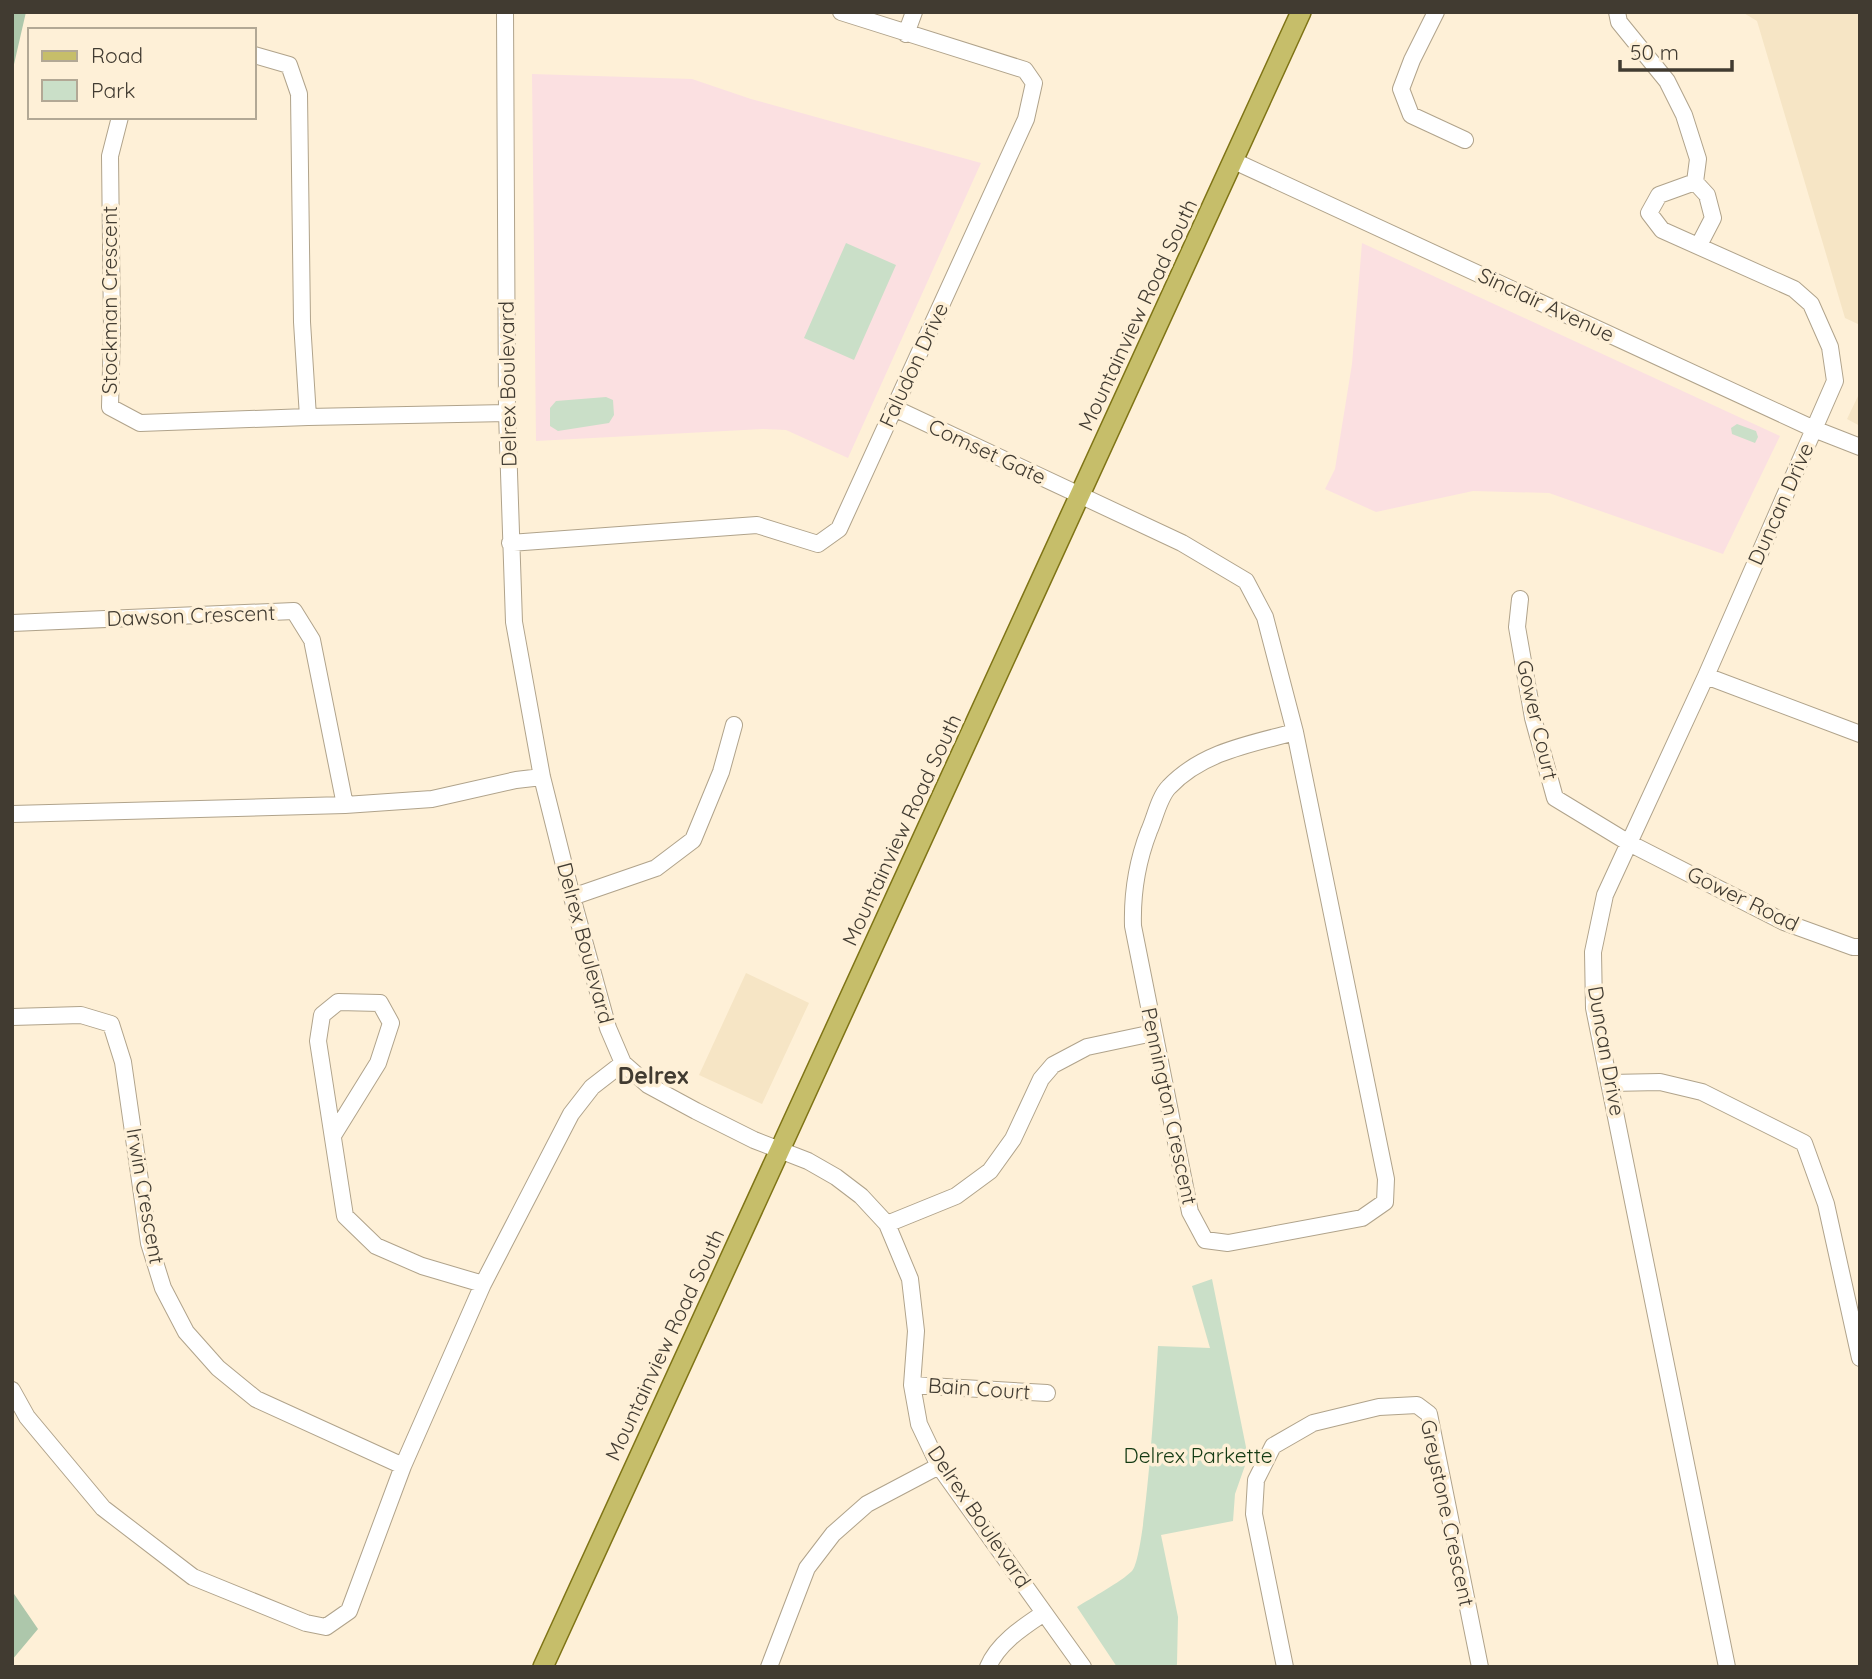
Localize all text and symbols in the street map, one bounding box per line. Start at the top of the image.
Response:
legend [28,28,256,119]
scale bar [1620,28,1732,72]
text: 50 m [1630,39,1679,65]
text: Road [91,42,143,68]
text: Park [91,77,135,103]
street label: Mountainview Road South [1072,195,1202,435]
street label: Stockman Crescent [96,206,122,394]
street label: Sinclair Avenue [1474,261,1619,347]
street label: Faludon Drive [873,298,953,431]
street label: Delrex Boulevard [493,301,521,467]
street label: Comset Gate [925,413,1050,490]
street label: Duncan Drive [1742,438,1819,569]
street label: Dawson Crescent [106,599,276,631]
street label: Gower Court [1512,657,1564,782]
street label: Mountainview Road South [836,710,966,950]
street label: Delrex Boulevard [552,859,620,1026]
street label: Gower Road [1683,860,1803,936]
street label: Duncan Drive [1583,984,1631,1118]
street label: Pennington Crescent [1136,1005,1204,1207]
district label: Delrex [618,1061,688,1090]
street label: Irwin Crescent [121,1126,171,1266]
street label: Mountainview Road South [599,1225,729,1465]
street label: Bain Court [927,1371,1031,1405]
street label: Greystone Crescent [1416,1417,1480,1608]
street label: Delrex Boulevard [923,1440,1037,1593]
park label: Delrex Parkette [1123,1442,1273,1468]

